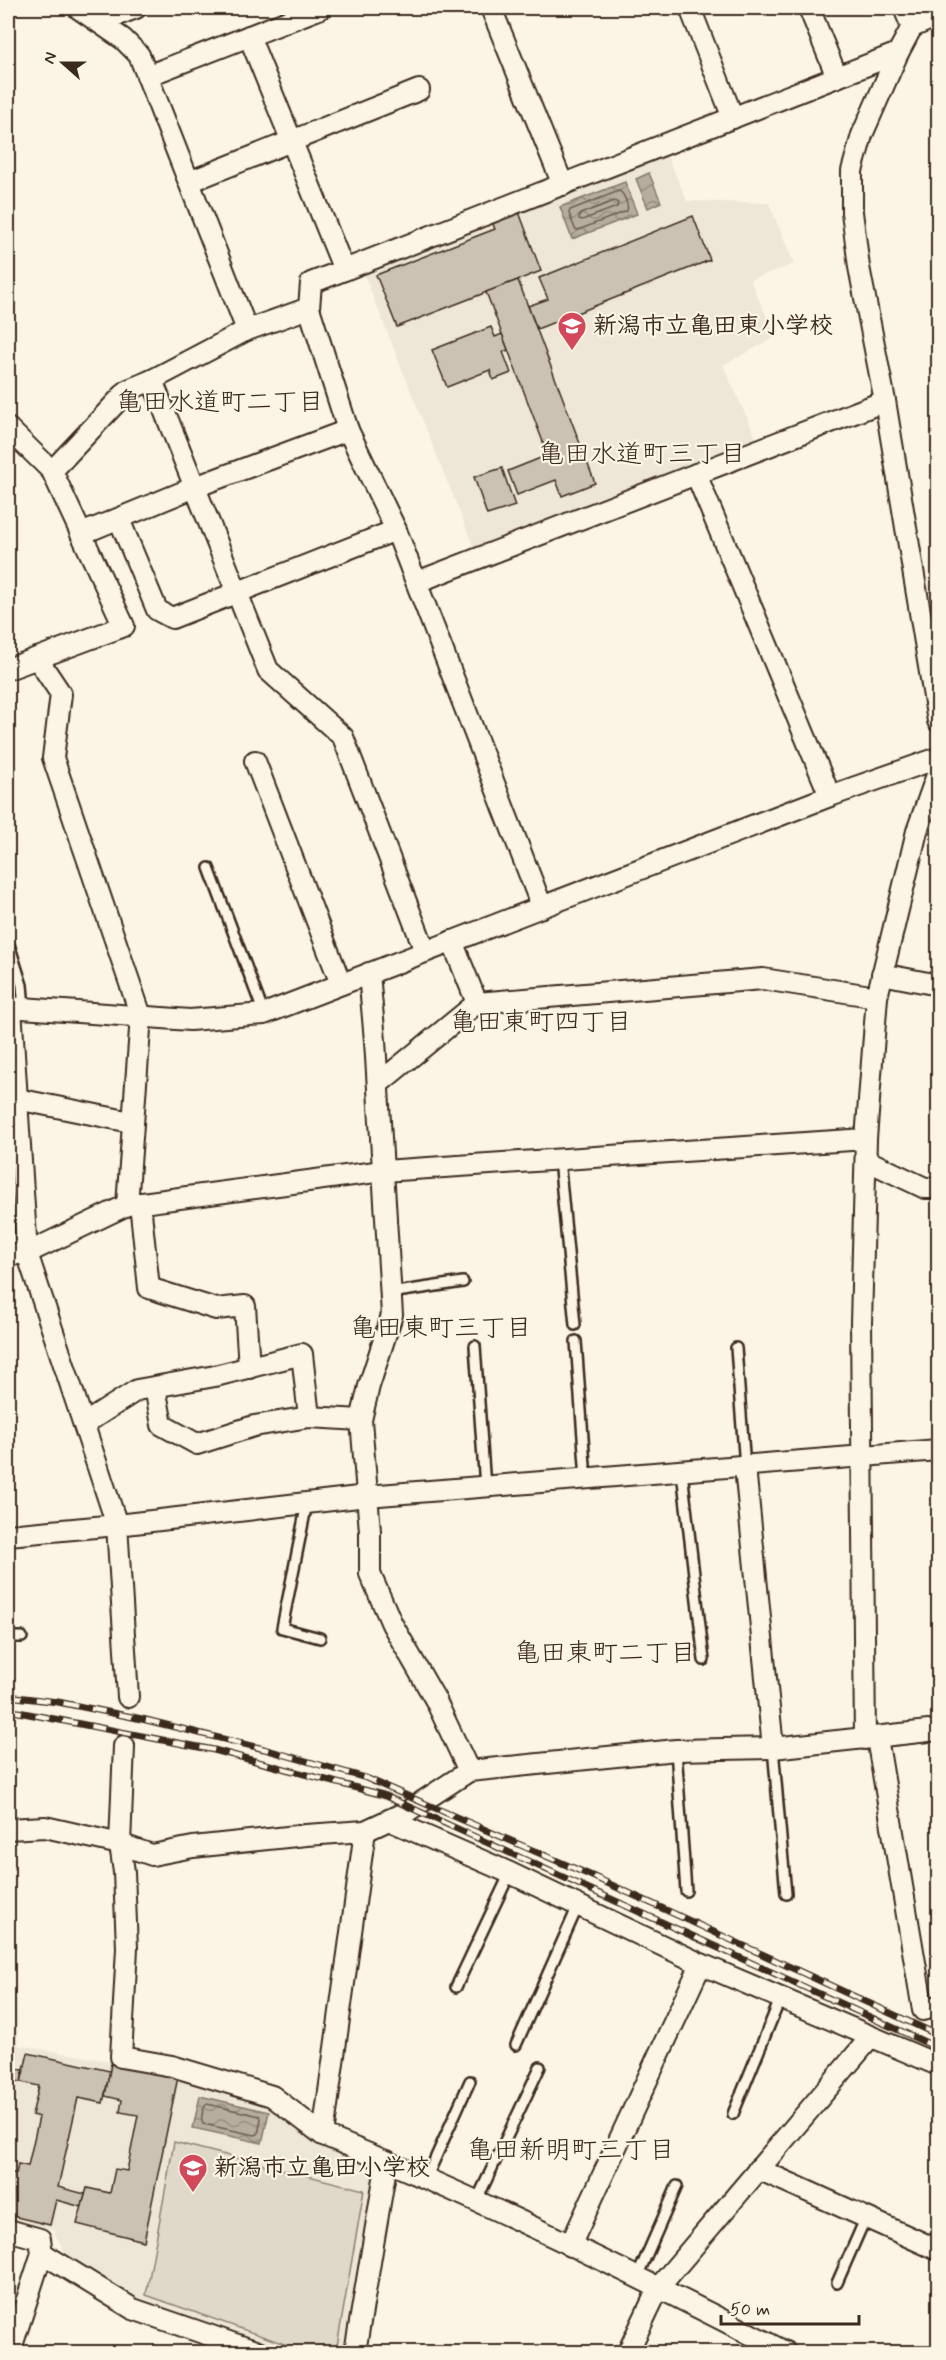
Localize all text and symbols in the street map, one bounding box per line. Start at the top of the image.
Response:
north arrow [33,33,93,93]
text: N [39,49,62,67]
school or university icon: 新潟市立亀田東小学校 [556,310,588,352]
place label: 新潟市立亀田東小学校 [593,311,833,342]
district label: 亀田水道町二丁目 [116,386,324,420]
district label: 亀田水道町三丁目 [538,438,746,472]
district label: 亀田東町四丁目 [450,1006,632,1040]
district label: 亀田東町三丁目 [350,1312,532,1346]
district label: 亀田東町二丁目 [514,1637,696,1671]
district label: 亀田新明町三丁目 [467,2134,675,2168]
school or university icon: 新潟市立亀田小学校 [177,2152,209,2194]
place label: 新潟市立亀田小学校 [214,2153,430,2184]
scale bar [721,2288,859,2326]
text: 50 m [730,2298,770,2322]

